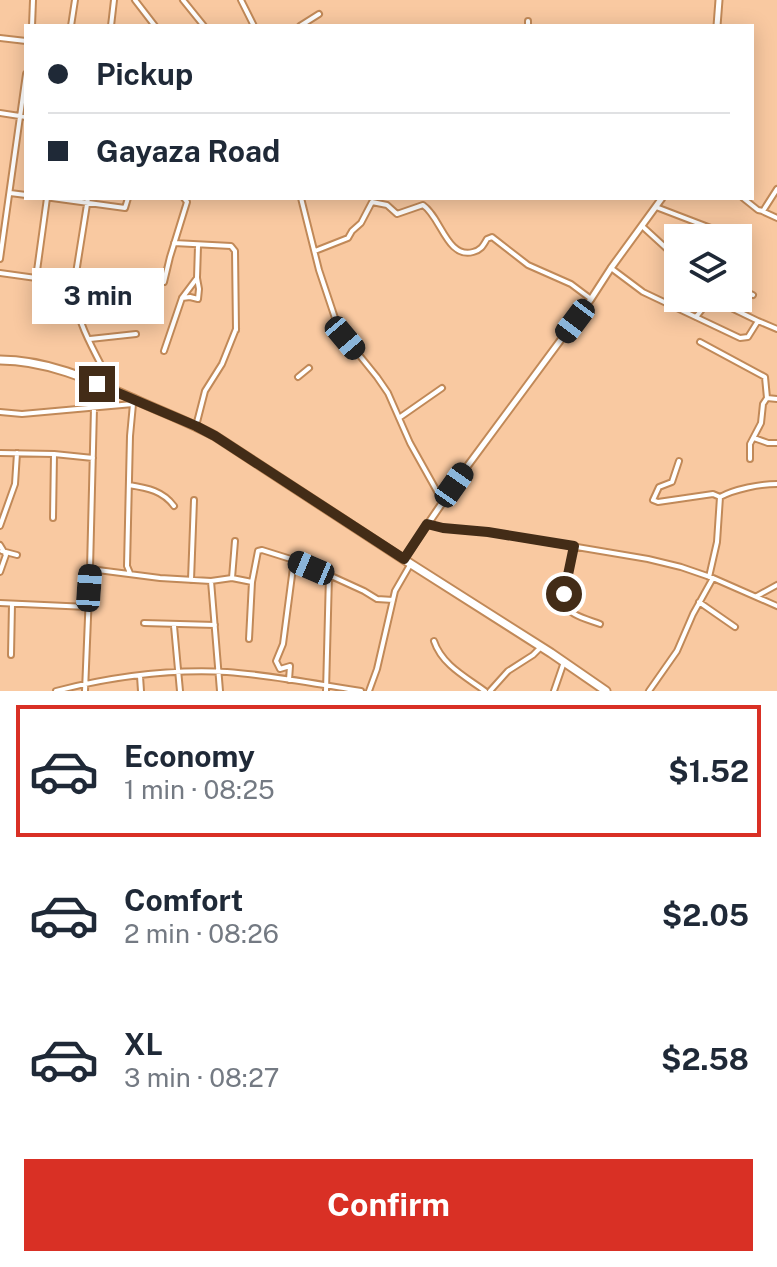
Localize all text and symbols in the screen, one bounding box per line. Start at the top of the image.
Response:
text: Pickup [96,56,193,92]
text: Gayaza Road [96,133,280,169]
map controls [664,224,752,312]
button: layers [664,224,752,312]
callout: 3 min [31,268,163,324]
text: 3 min [64,280,132,311]
car [551,295,599,347]
car [320,312,370,364]
route end [79,366,115,402]
car [430,458,478,512]
car [284,548,338,588]
car [75,563,103,613]
route start [546,576,582,612]
icon: car [28,735,100,807]
text: Economy [124,738,255,774]
text: $1.52 [668,753,749,789]
text: 1 min · 08:25 [124,774,275,805]
icon: car [28,879,100,951]
text: Comfort [124,882,243,918]
text: $2.05 [662,897,749,933]
text: 2 min · 08:26 [124,918,279,949]
icon: car [28,1023,100,1095]
text: XL [124,1026,163,1062]
text: $2.58 [661,1041,749,1077]
text: 3 min · 08:27 [124,1062,279,1093]
button: Confirm [24,1159,753,1251]

